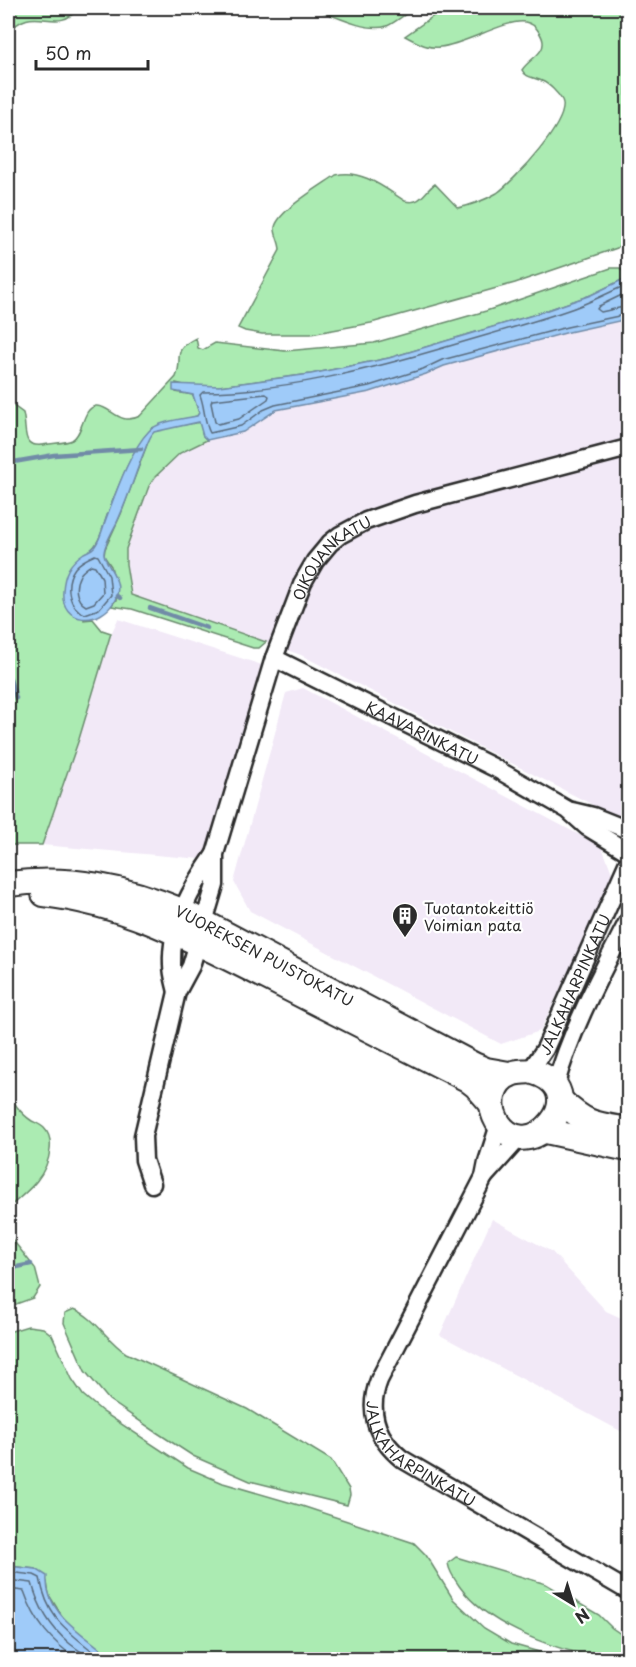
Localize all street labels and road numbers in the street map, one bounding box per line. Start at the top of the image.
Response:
street label: OIKOJANKATU [286,509,375,603]
street label: KAAVARINKATU [362,694,483,770]
street label: VUOREKSEN PUISTOKATU [172,898,358,1011]
street label: JALKAHARPINKATU [533,910,615,1059]
street label: JALKAHARPINKATU [362,1401,481,1511]

